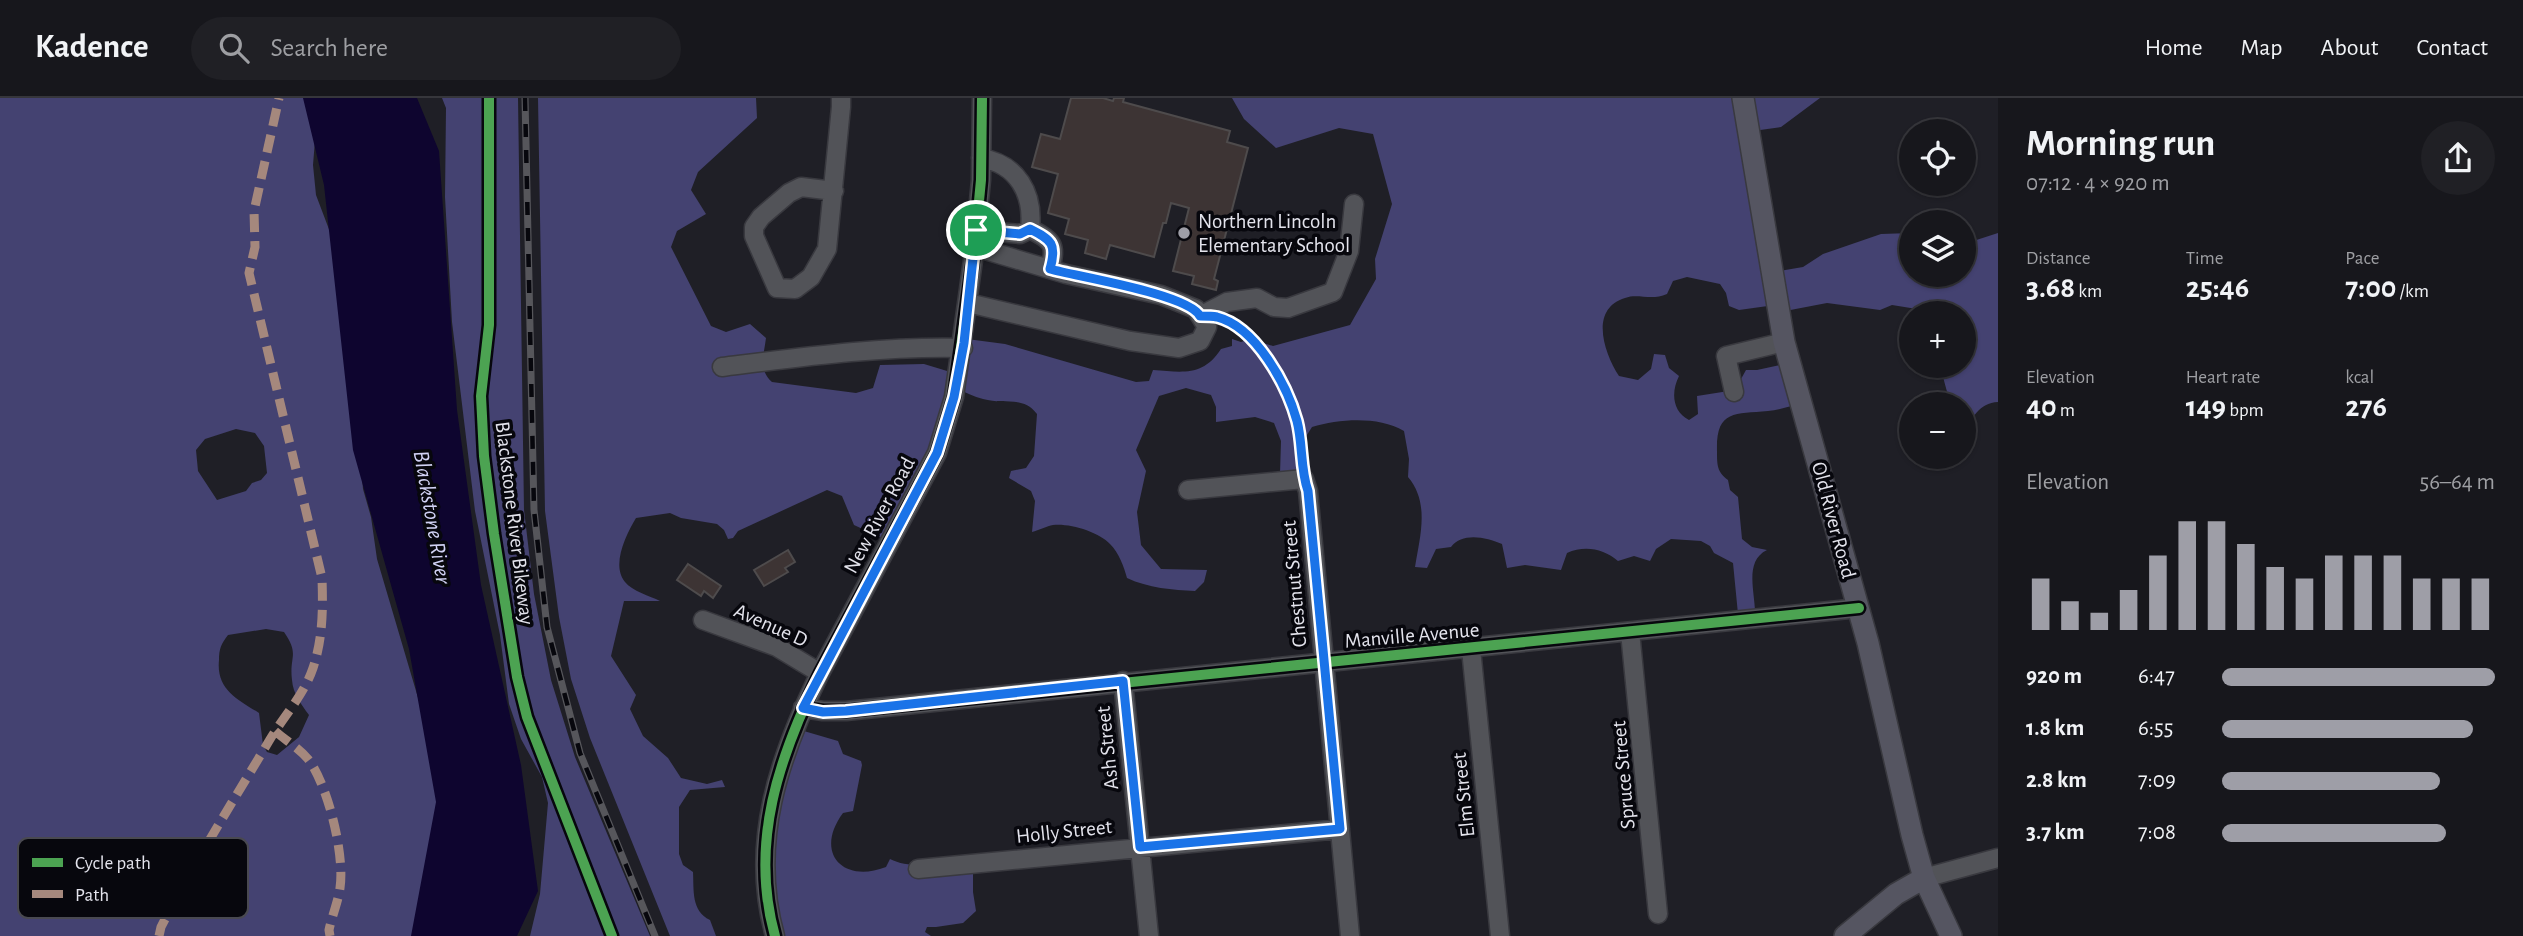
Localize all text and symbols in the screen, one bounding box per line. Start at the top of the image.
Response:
search box [191,17,681,80]
icon: search [215,29,253,67]
text: Kadence [35,31,149,64]
text: Search here [271,35,388,61]
text: Home [2145,36,2203,60]
text: Map [2241,36,2283,60]
text: About [2321,36,2378,60]
text: Contact [2416,36,2488,60]
map controls [1899,119,1976,469]
button: locate [1899,119,1976,196]
button: share [2421,121,2495,195]
text: Morning run [2026,125,2215,163]
text: 07:12 · 4 × 920 m [2026,172,2170,195]
pin [946,200,1006,260]
button: layers [1899,210,1976,287]
icon: arrive [957,211,995,249]
place label: Northern Lincoln Elementary School [1198,211,1350,256]
marker: Northern Lincoln Elementary School [1176,225,1192,241]
text: Distance [2026,249,2090,268]
text: Time [2186,249,2224,268]
text: Pace [2345,249,2380,268]
text: 3.68 [2026,273,2075,303]
text: 25:46 [2186,273,2249,303]
text: 7:00 [2345,273,2396,303]
text: km [2075,282,2102,301]
text: /km [2396,282,2429,301]
button: + [1899,301,1976,378]
text: Elevation [2026,368,2095,387]
text: Heart rate [2186,368,2260,387]
text: kcal [2345,368,2374,387]
button: − [1899,392,1976,469]
text: 40 [2026,392,2057,422]
text: 149 [2186,392,2226,422]
text: 276 [2345,392,2387,422]
text: m [2057,401,2075,420]
text: bpm [2226,401,2264,420]
street label: Blackstone River Bikeway [492,420,537,626]
water label: Blackstone River [408,449,455,586]
street label: New River Road [840,454,919,577]
street label: Old River Road [1808,460,1859,581]
text: Elevation [2026,471,2109,494]
text: 56–64 m [2420,471,2495,494]
street label: Chestnut Street [1278,519,1310,648]
street label: Avenue D [731,600,811,651]
street label: Manville Avenue [1344,619,1480,652]
text: 920 m [2026,665,2082,688]
text: 6:47 [2138,665,2175,688]
street label: Ash Street [1093,705,1122,791]
text: 1.8 km [2026,717,2084,740]
text: 6:55 [2138,717,2173,740]
street label: Spruce Street [1608,720,1639,830]
street label: Elm Street [1449,751,1478,838]
text: 2.8 km [2026,769,2087,792]
text: 7:09 [2138,769,2176,792]
street label: Holly Street [1015,816,1113,847]
text: 3.7 km [2026,821,2085,844]
text: 7:08 [2138,821,2176,844]
legend [18,838,248,918]
text: Cycle path [75,854,151,873]
text: Path [75,886,109,905]

